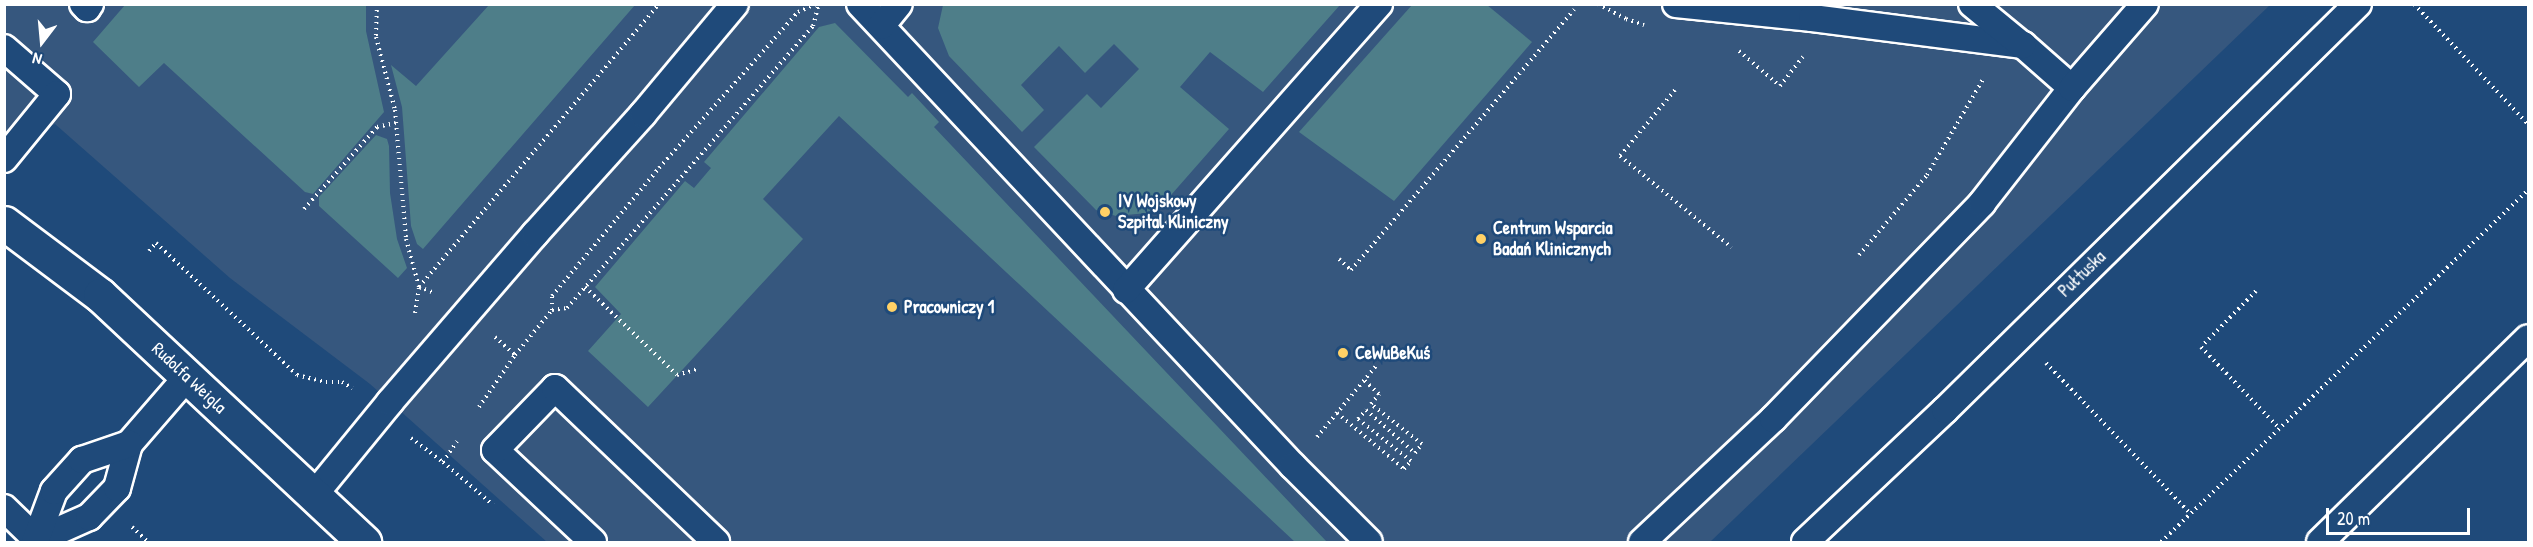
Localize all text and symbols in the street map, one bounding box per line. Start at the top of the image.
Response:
north arrow [12,12,72,72]
text: N [30,48,44,71]
place label: IV Wojskowy Szpital Kliniczny [1118,191,1229,234]
marker: IV Wojskowy Szpital Kliniczny [1096,203,1114,221]
place label: Centrum Wsparcia Badań Klinicznych [1493,218,1613,260]
marker: Centrum Wsparcia Badań Klinicznych [1474,232,1488,246]
street label: Pułtuska [2054,246,2110,302]
place label: Pracowniczy 1 [904,296,994,318]
marker: Pracowniczy 1 [885,300,899,314]
street label: Rudolfa Weigla [147,338,231,418]
place label: CeWuBeKuś [1355,342,1430,364]
marker: CeWuBeKuś [1336,346,1350,360]
scale bar [2329,496,2473,534]
text: 20 m [2337,506,2370,531]

